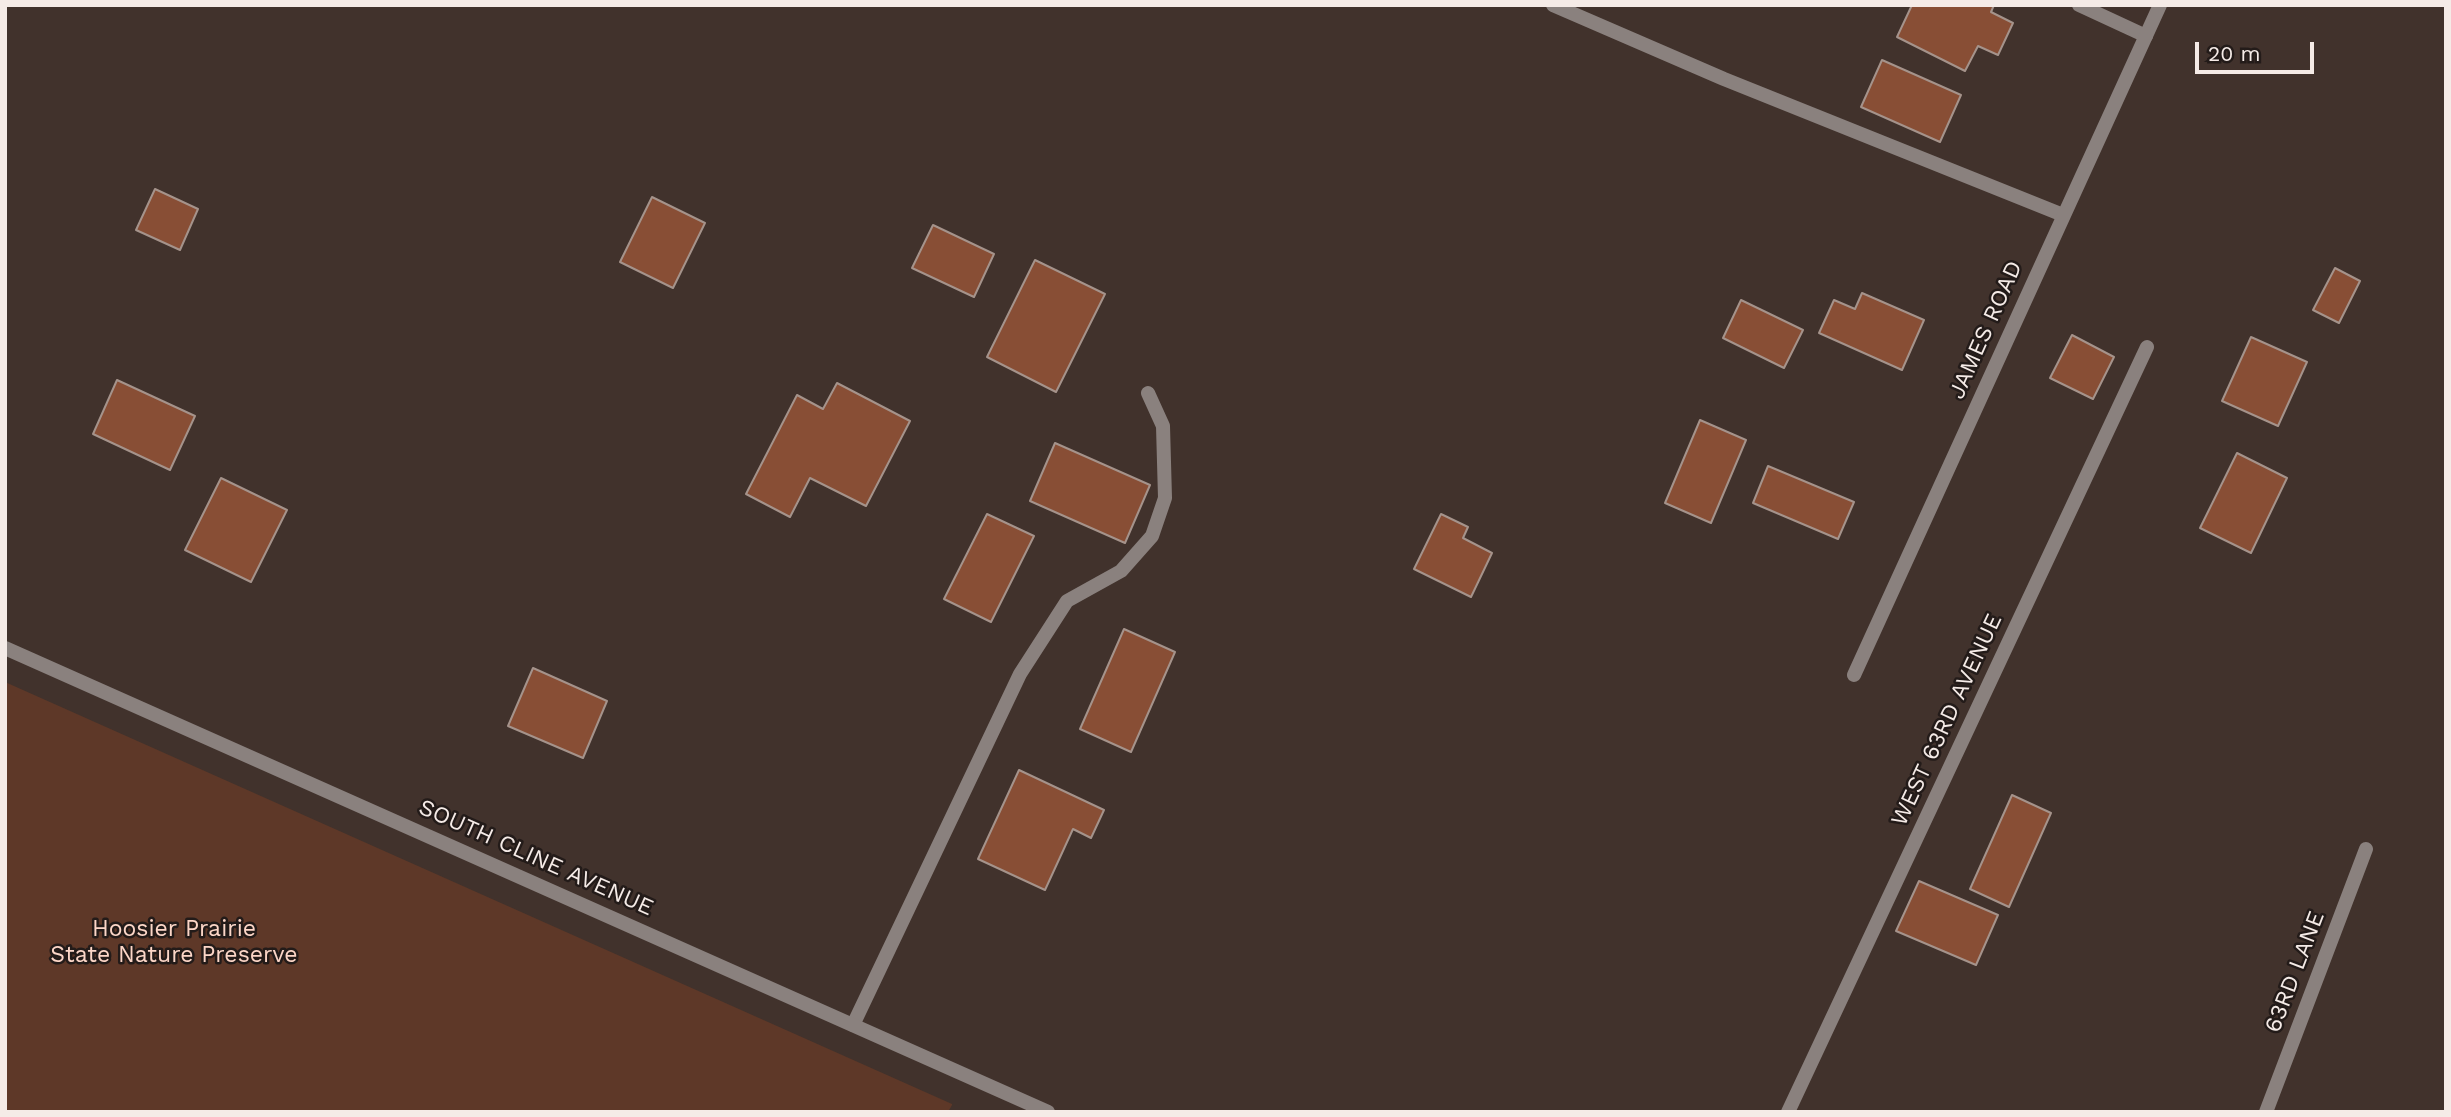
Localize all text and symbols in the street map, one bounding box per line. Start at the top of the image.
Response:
scale bar [2199,28,2318,72]
text: 20 m [2208,41,2260,66]
street label: JAMES ROAD [1943,257,2029,403]
street label: WEST 63RD AVENUE [1886,610,2008,830]
street label: SOUTH CLINE AVENUE [414,794,658,922]
street label: 63RD LANE [2259,907,2331,1037]
park label: Hoosier Prairie State Nature Preserve [50,915,298,969]

